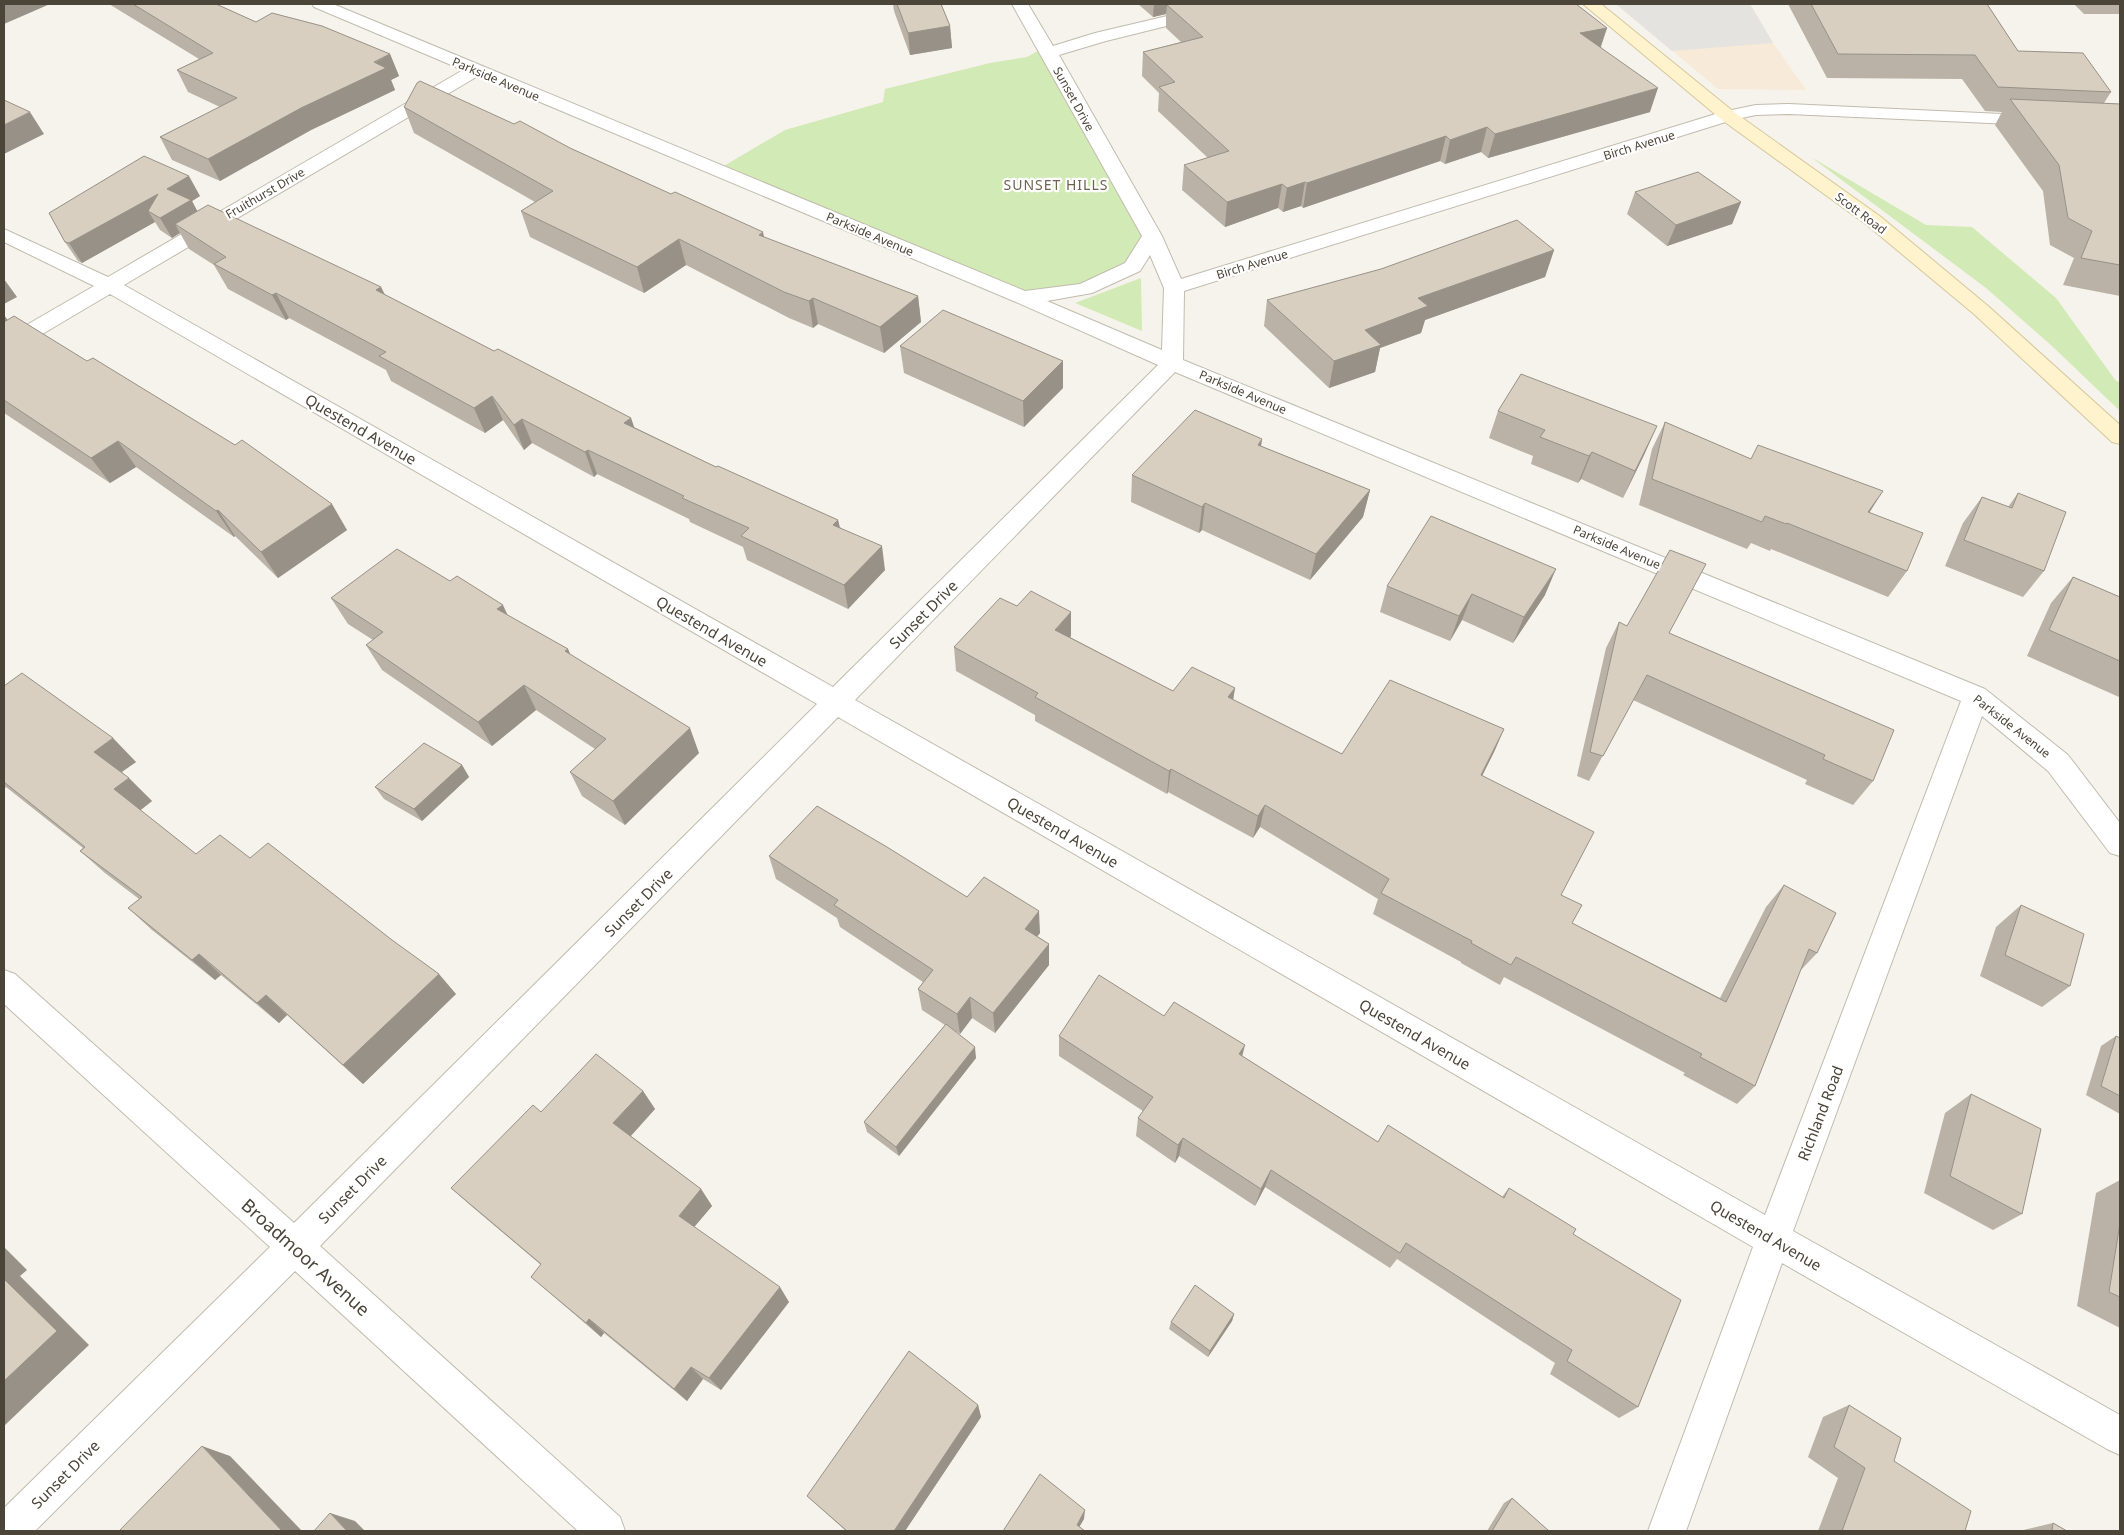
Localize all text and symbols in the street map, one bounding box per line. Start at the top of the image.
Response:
street label: Parkside Avenue [450,53,543,105]
street label: Sunset Drive [1049,64,1099,134]
street label: Birch Avenue [1601,126,1677,164]
street label: Fruithurst Drive [222,163,308,223]
district label: SUNSET HILLS [1004,175,1108,194]
street label: Scott Road [1832,188,1890,238]
street label: Parkside Avenue [824,208,917,260]
street label: Birch Avenue [1214,245,1290,283]
street label: Parkside Avenue [1197,366,1290,418]
street label: Questend Avenue [302,389,420,469]
street label: Parkside Avenue [1571,521,1664,573]
street label: Sunset Drive [885,576,961,652]
street label: Questend Avenue [653,591,771,671]
street label: Parkside Avenue [1970,690,2054,762]
street label: Questend Avenue [1004,792,1122,872]
street label: Sunset Drive [600,864,676,940]
street label: Questend Avenue [1356,994,1474,1074]
street label: Richland Road [1793,1063,1847,1163]
street label: Sunset Drive [314,1151,390,1227]
street label: Broadmoor Avenue [237,1193,375,1321]
street label: Questend Avenue [1707,1195,1825,1275]
street label: Sunset Drive [27,1436,103,1512]

